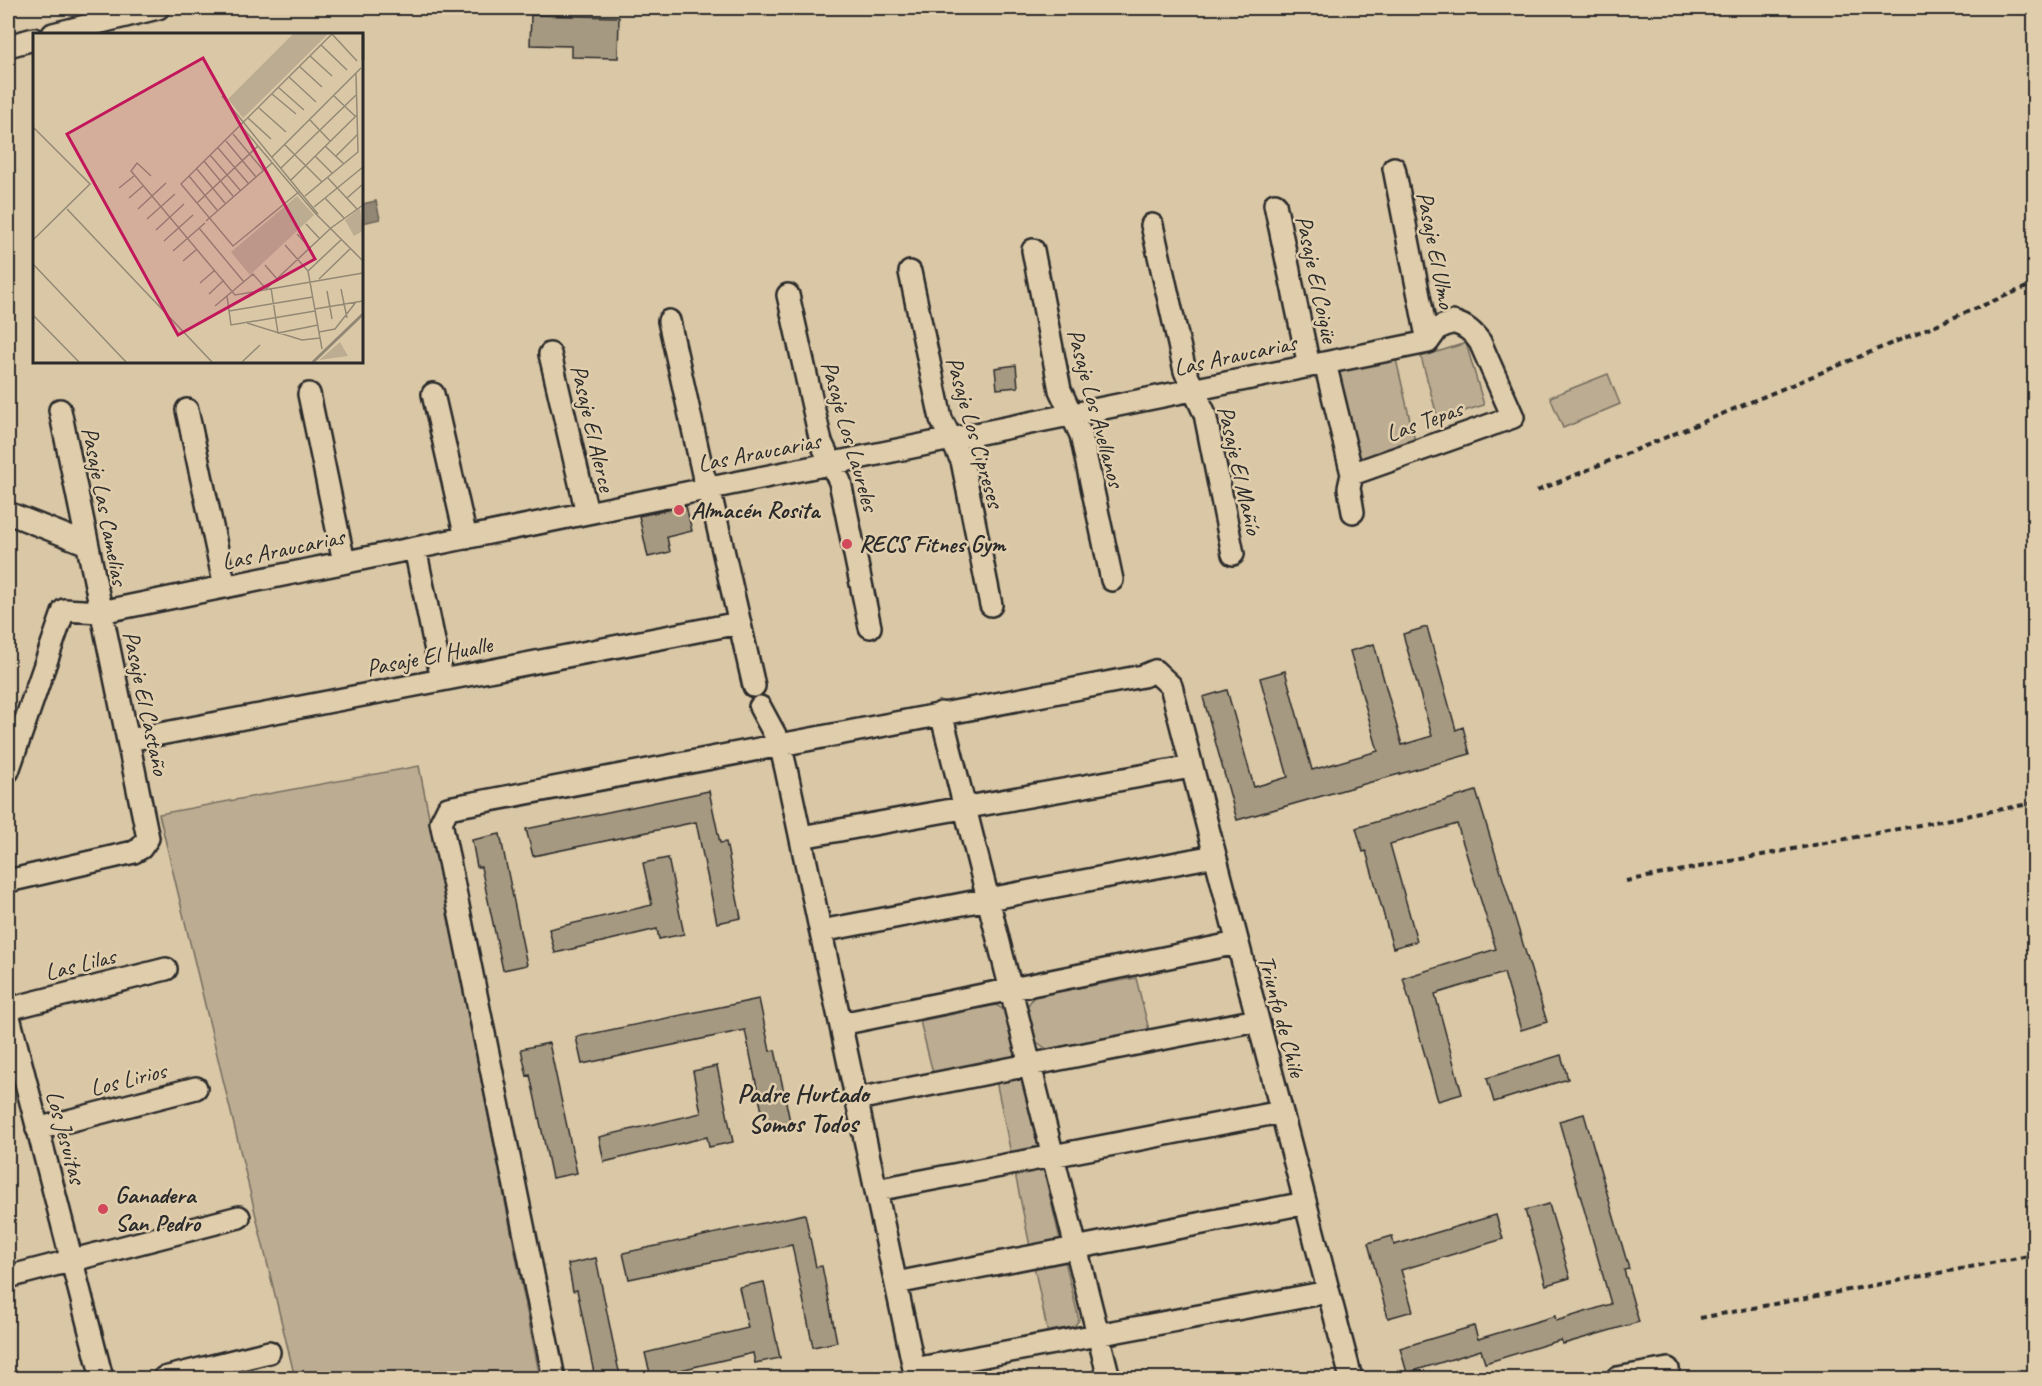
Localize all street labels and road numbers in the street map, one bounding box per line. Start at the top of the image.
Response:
street label: Pasaje El Ulmo [1410,189,1462,312]
street label: Pasaje El Coigüe [1289,213,1346,347]
street label: Pasaje Los Avellanos [1060,326,1132,492]
street label: Las Araucarias [1171,327,1301,383]
street label: Pasaje Los Cipreses [939,353,1012,514]
street label: Pasaje Los Laureles [814,357,886,516]
street label: Pasaje El Alerce [564,362,623,496]
street label: Las Tepas [1382,393,1468,449]
street label: Pasaje El Mañío [1211,403,1270,539]
street label: Pasaje Las Camelias [75,424,135,589]
street label: Las Araucarias [695,425,825,479]
street label: Las Araucarias [219,521,349,577]
street label: Pasaje El Castaño [116,628,176,779]
street label: Pasaje El Hualle [364,629,497,683]
street label: Las Lilas [42,940,120,987]
street label: Triunfo de Chile [1251,952,1313,1082]
street label: Los Lirios [87,1055,171,1103]
street label: Los Jesuitas [39,1087,94,1190]

